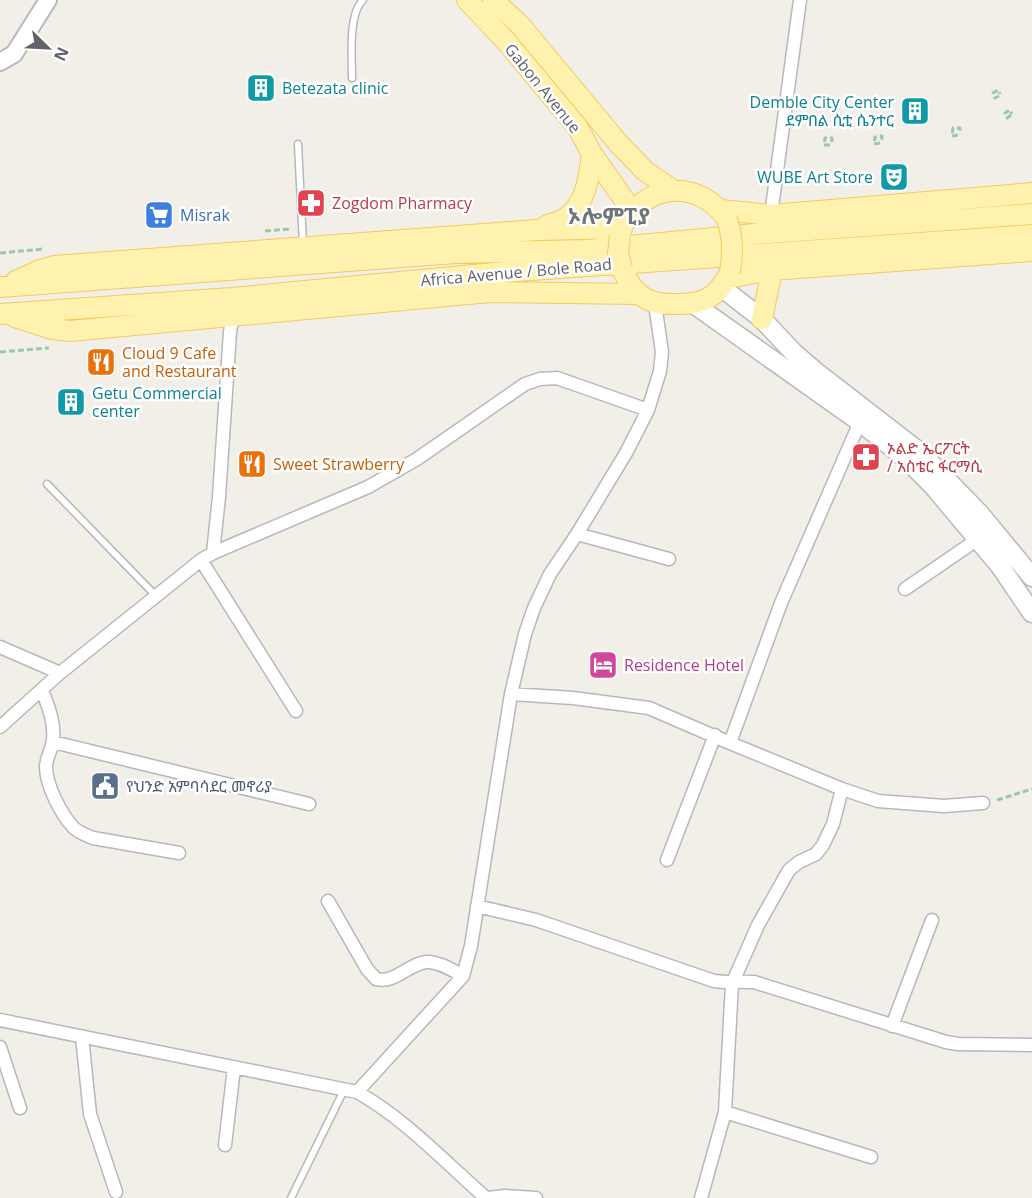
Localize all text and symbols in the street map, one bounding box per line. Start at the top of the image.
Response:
north arrow [18,18,78,78]
street label: Gabon Avenue [500,38,586,138]
text: N [49,44,74,65]
building icon: Betezata clinic [245,72,277,104]
place label: Betezata clinic [282,77,389,99]
place label: Demble City Center ደምበል ሲቲ ሴንተር [750,91,894,131]
building icon: Demble City Center ደምበል ሲቲ ሴንተር [899,95,931,127]
theatre icon: WUBE Art Store [878,161,910,193]
place label: WUBE Art Store [757,166,873,188]
pharmacy icon: Zogdom Pharmacy [295,187,327,219]
place label: Zogdom Pharmacy [332,192,473,214]
supermarket icon: Misrak [143,199,175,231]
district label: ኦሎምፒያ [568,200,650,230]
place label: Misrak [180,204,230,226]
street label: Africa Avenue / Bole Road [419,253,613,291]
place label: Cloud 9 Cafe and Restaurant [122,342,237,382]
restaurant icon: Cloud 9 Cafe and Restaurant [85,346,117,378]
place label: Getu Commercial center [92,382,222,422]
building icon: Getu Commercial center [55,386,87,418]
place label: ኦልድ ኤርፖርት / አስቴር ፋርማሲ [887,437,982,477]
pharmacy icon: ኦልድ ኤርፖርት / አስቴር ፋርማሲ [850,441,882,473]
restaurant icon: Sweet Strawberry [236,448,268,480]
place label: Sweet Strawberry [273,453,405,475]
hotel icon: Residence Hotel [587,649,619,681]
place label: Residence Hotel [624,654,744,676]
public building icon: የህንድ አምባሳደር መኖሪያ [89,770,121,802]
place label: የህንድ አምባሳደር መኖሪያ [126,775,272,797]

